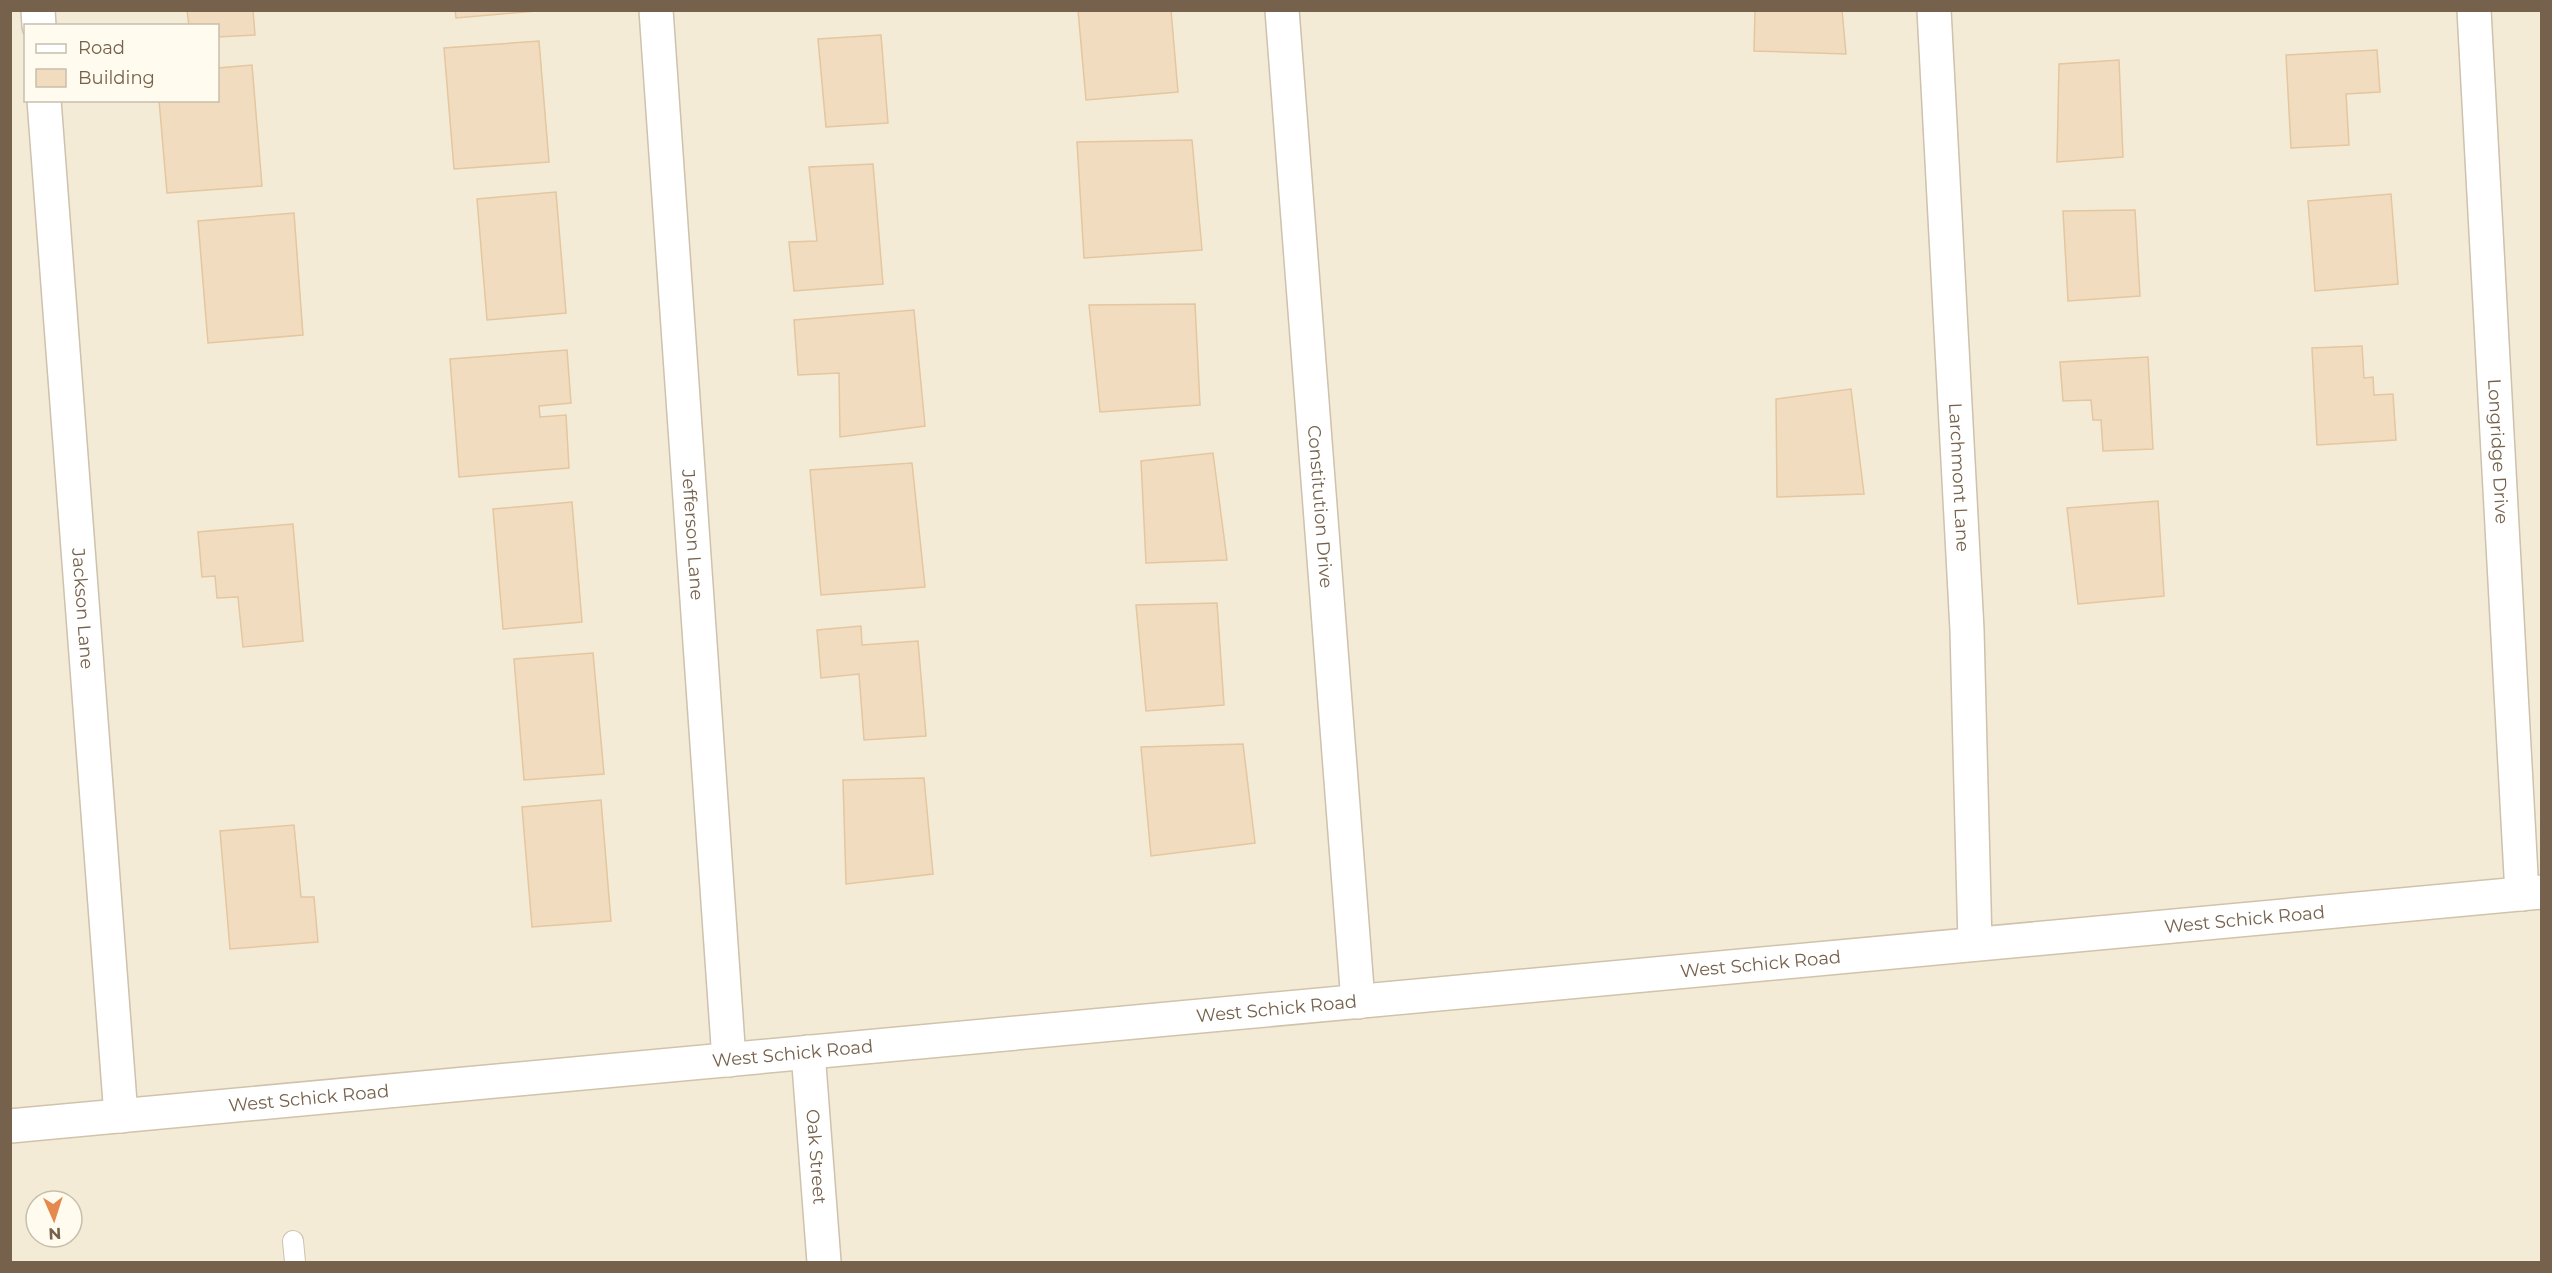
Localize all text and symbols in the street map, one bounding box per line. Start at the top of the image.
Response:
legend [24,24,219,102]
text: Road [78,37,125,59]
text: Building [78,67,155,89]
street label: Longridge Drive [2483,378,2513,525]
street label: Larchmont Lane [1944,402,1974,553]
street label: Constitution Drive [1303,424,1337,589]
street label: Jefferson Lane [677,467,708,601]
street label: Jackson Lane [67,546,98,670]
street label: West Schick Road [2163,901,2326,938]
street label: West Schick Road [1679,946,1842,983]
street label: West Schick Road [1195,991,1358,1027]
street label: West Schick Road [711,1035,874,1072]
street label: West Schick Road [227,1080,390,1117]
street label: Oak Street [801,1108,831,1205]
north arrow [24,1189,84,1249]
text: N [48,1224,62,1243]

